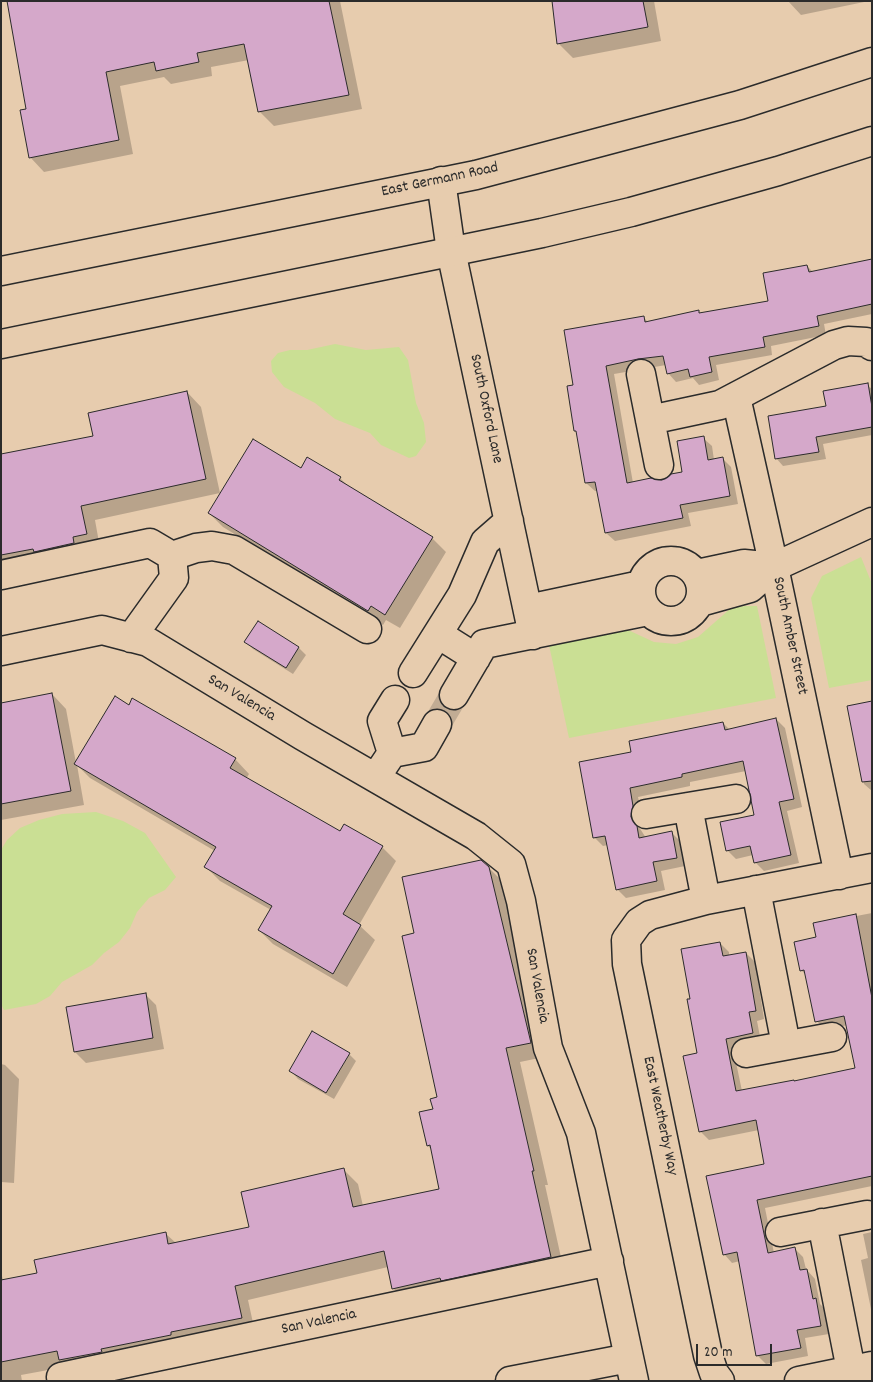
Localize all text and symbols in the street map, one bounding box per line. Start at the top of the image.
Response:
street label: East Germann Road [380,159,500,203]
street label: South Oxford Lane [464,353,506,465]
street label: South Amber Street [767,575,811,697]
street label: San Valencia [204,671,278,727]
street label: San Valencia [520,947,552,1025]
street label: East Weatherby Way [637,1055,681,1177]
street label: San Valencia [280,1306,358,1340]
scale bar [698,1334,774,1366]
text: 20 m [704,1342,732,1364]

